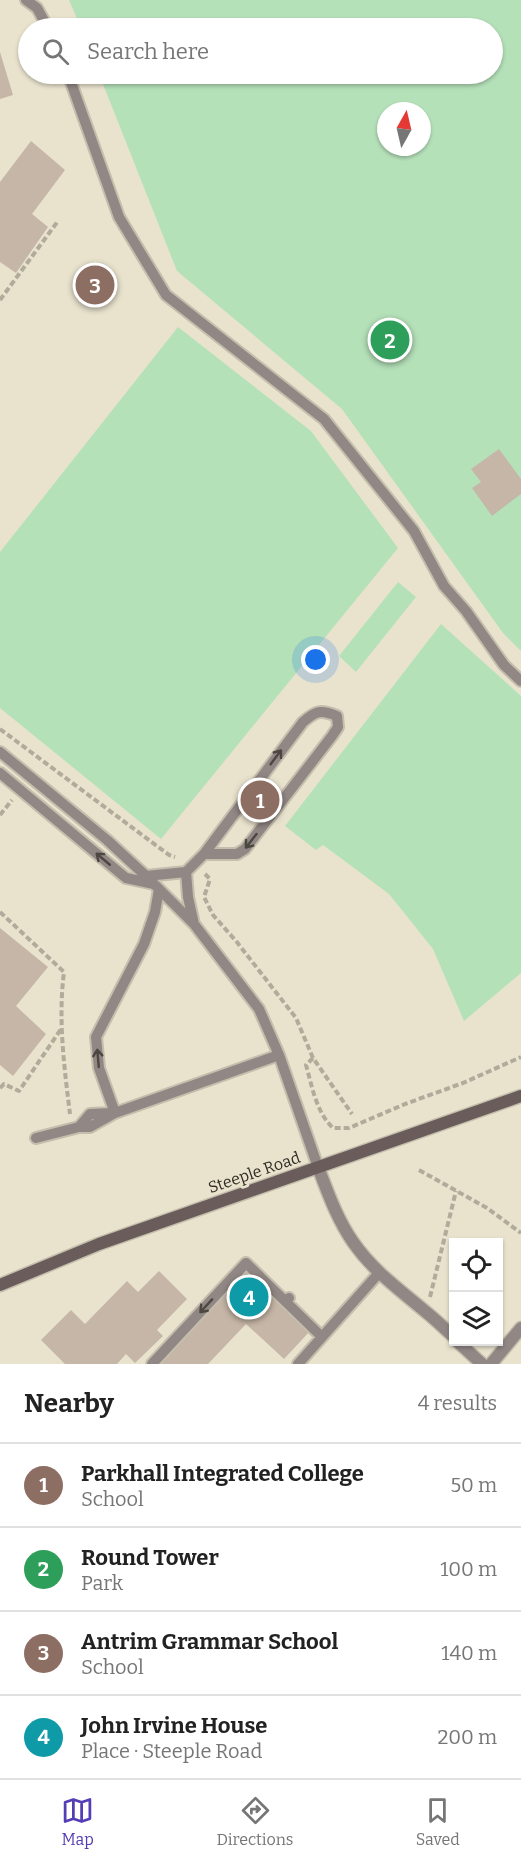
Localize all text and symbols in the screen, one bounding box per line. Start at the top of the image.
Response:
search box [18,18,503,84]
icon: search [39,35,72,68]
text: Search here [87,38,209,65]
north arrow [377,102,431,156]
pin: 3 [76,262,115,308]
pin: 2 [370,318,410,362]
your location [301,645,330,674]
one-way arrow [270,749,283,765]
pin: 1 [240,778,280,822]
one-way arrow [245,833,258,849]
one-way arrow [96,852,111,866]
one-way arrow [92,1048,103,1068]
street label: Steeple Road [206,1148,303,1197]
map controls [449,1238,503,1346]
button: locate [449,1238,503,1292]
pin: 4 [230,1274,268,1320]
button: layers [449,1292,503,1346]
one-way arrow [199,1298,213,1313]
text: Nearby [24,1388,114,1419]
text: 4 results [418,1391,497,1415]
text: Parkhall Integrated College [81,1460,364,1487]
text: 1 [39,1473,48,1497]
text: 50 m [450,1473,497,1497]
text: School [81,1487,144,1511]
text: Round Tower [81,1544,219,1571]
text: 2 [38,1557,49,1581]
text: 100 m [440,1557,497,1581]
text: Park [81,1571,123,1595]
text: Antrim Grammar School [81,1628,338,1655]
text: 3 [38,1641,49,1665]
text: 140 m [441,1641,497,1665]
text: School [81,1655,144,1679]
text: John Irvine House [81,1712,267,1739]
text: 4 [37,1725,50,1749]
text: 200 m [437,1725,497,1749]
text: Place · Steeple Road [81,1739,262,1763]
tab: Map [61,1794,94,1849]
tab: Directions [217,1794,294,1849]
tab: Saved [416,1794,460,1849]

